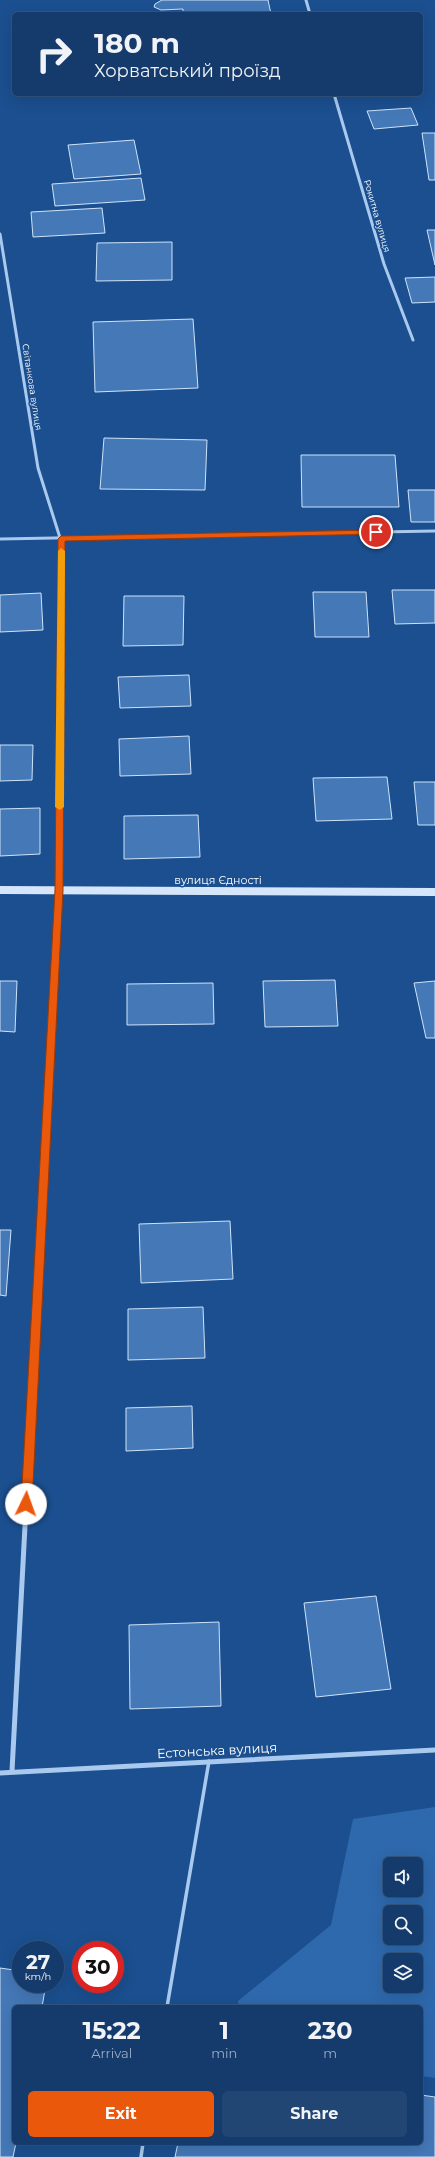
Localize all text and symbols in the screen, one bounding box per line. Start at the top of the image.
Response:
text: 180 m [94,26,180,60]
icon: right [28,28,80,80]
text: Хорватський проїзд [94,60,281,82]
street label: Рокитна вулиця [362,178,393,253]
street label: Світанкова вулиця [20,343,45,431]
pin [359,515,393,549]
icon: arrive [365,521,387,543]
street label: вулиця Єдності [174,873,262,887]
position arrow [5,1483,47,1525]
street label: Естонська вулиця [156,1739,278,1761]
map controls [383,1857,423,1993]
button: sound [383,1857,423,1897]
button: search [383,1905,423,1945]
speed limit sign: 30 [72,1941,124,1993]
text: 27 [26,1950,50,1974]
button: layers [383,1953,423,1993]
text: km/h [25,1970,51,1983]
text: 15:22 [82,2016,141,2045]
text: 1 [220,2016,229,2045]
text: 230 [308,2016,353,2045]
text: Arrival [91,2045,132,2061]
text: min [211,2045,237,2061]
text: m [323,2045,337,2061]
button: Exit [28,2091,214,2137]
button: Share [222,2091,407,2137]

